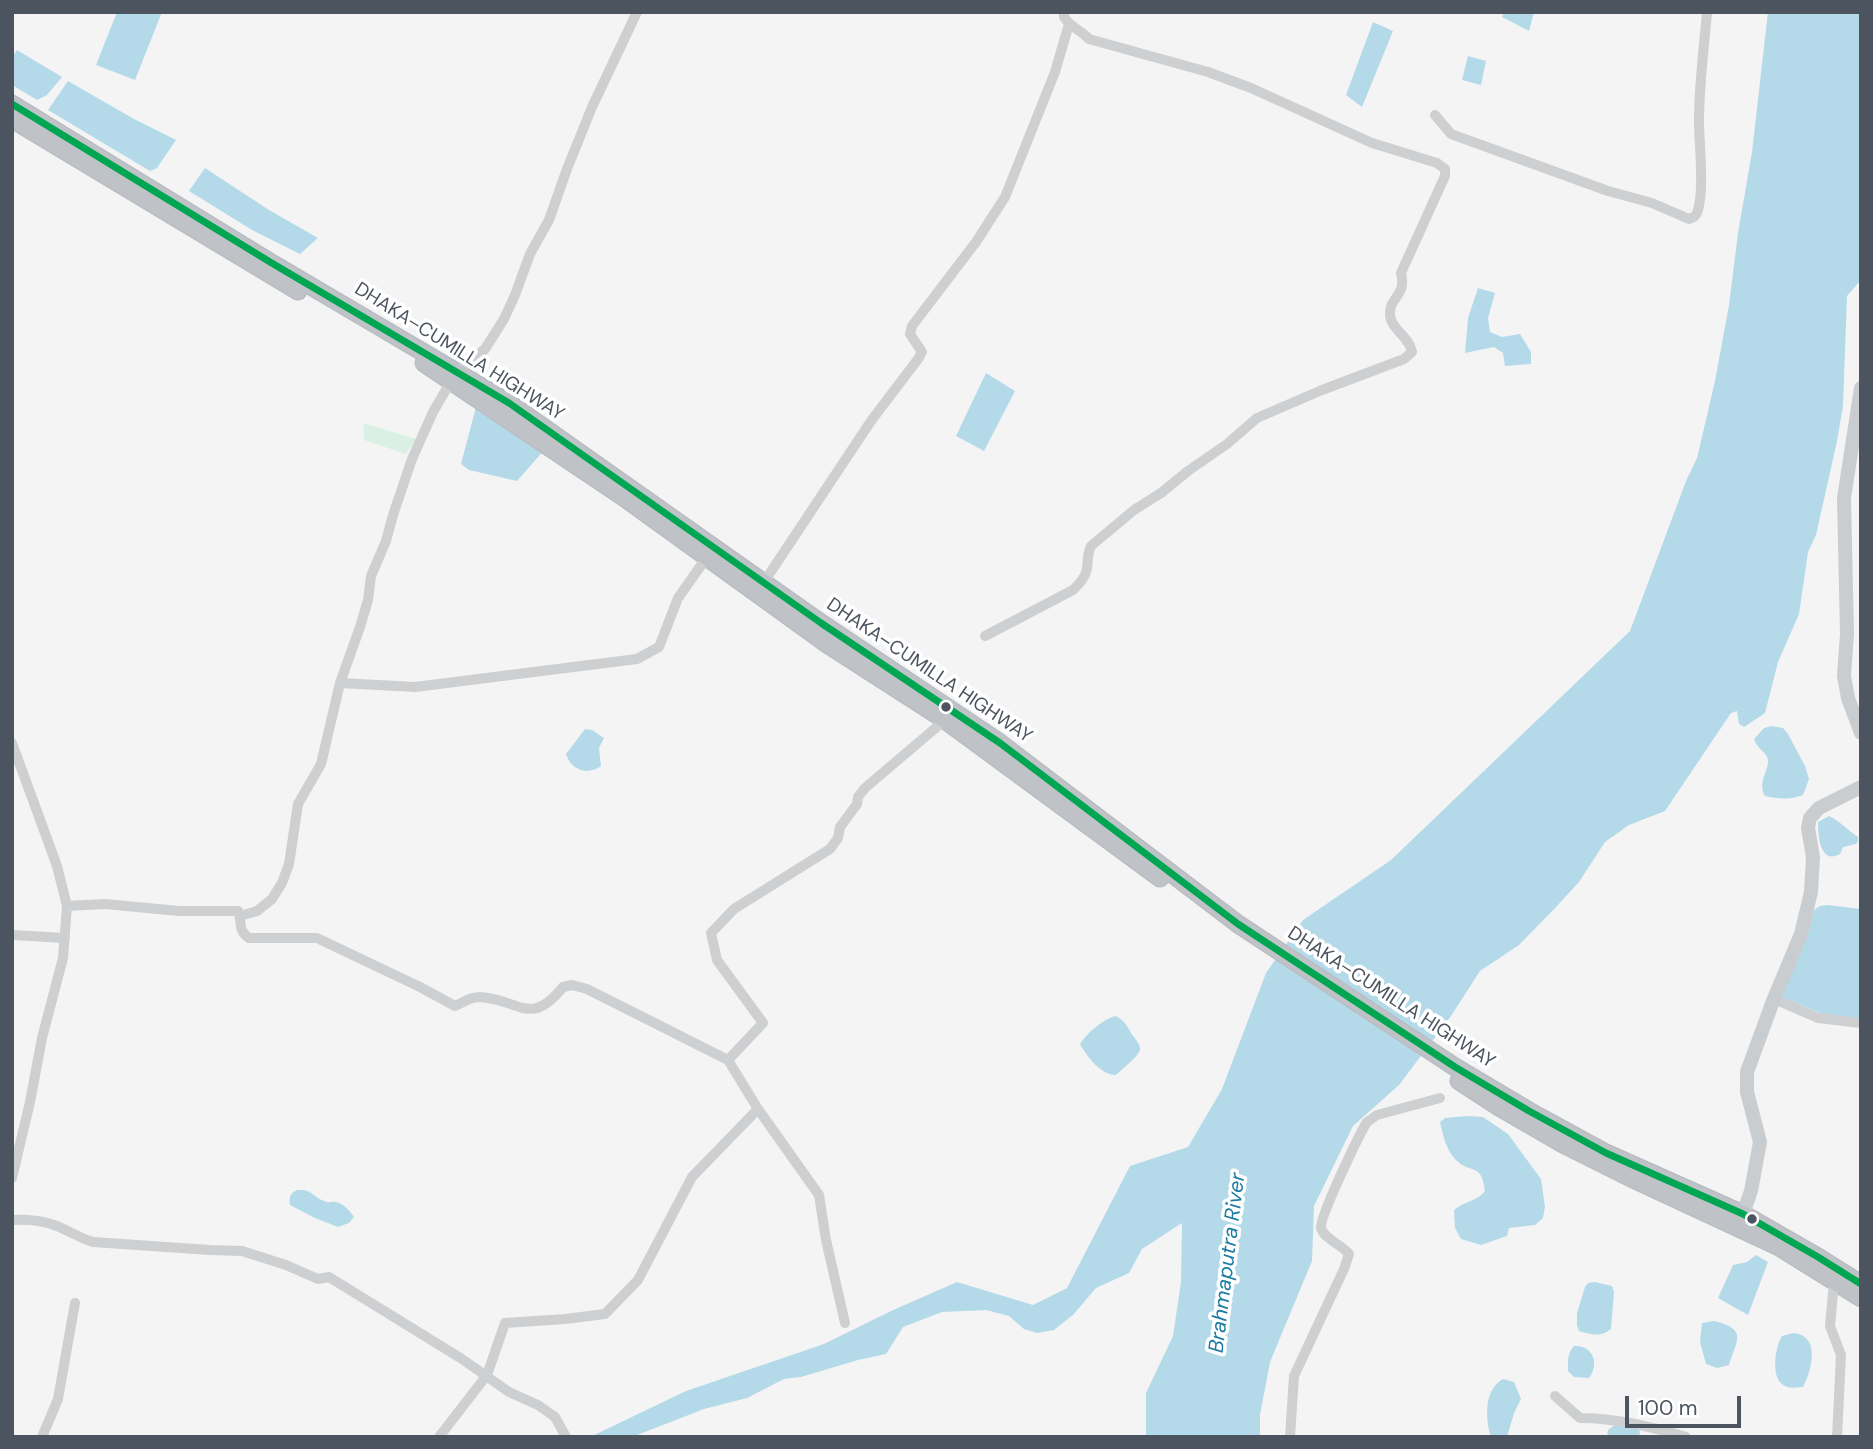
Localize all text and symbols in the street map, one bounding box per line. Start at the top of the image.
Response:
street label: DHAKA–CUMILLA HIGHWAY [350,278,568,426]
street label: DHAKA–CUMILLA HIGHWAY [822,594,1036,748]
unlabelled marker [939,700,953,714]
street label: DHAKA–CUMILLA HIGHWAY [1283,922,1499,1074]
water label: Brahmaputra River [1204,1172,1252,1354]
unlabelled marker [1745,1212,1759,1226]
scale bar [1628,1382,1744,1426]
text: 100 m [1638,1394,1698,1422]

